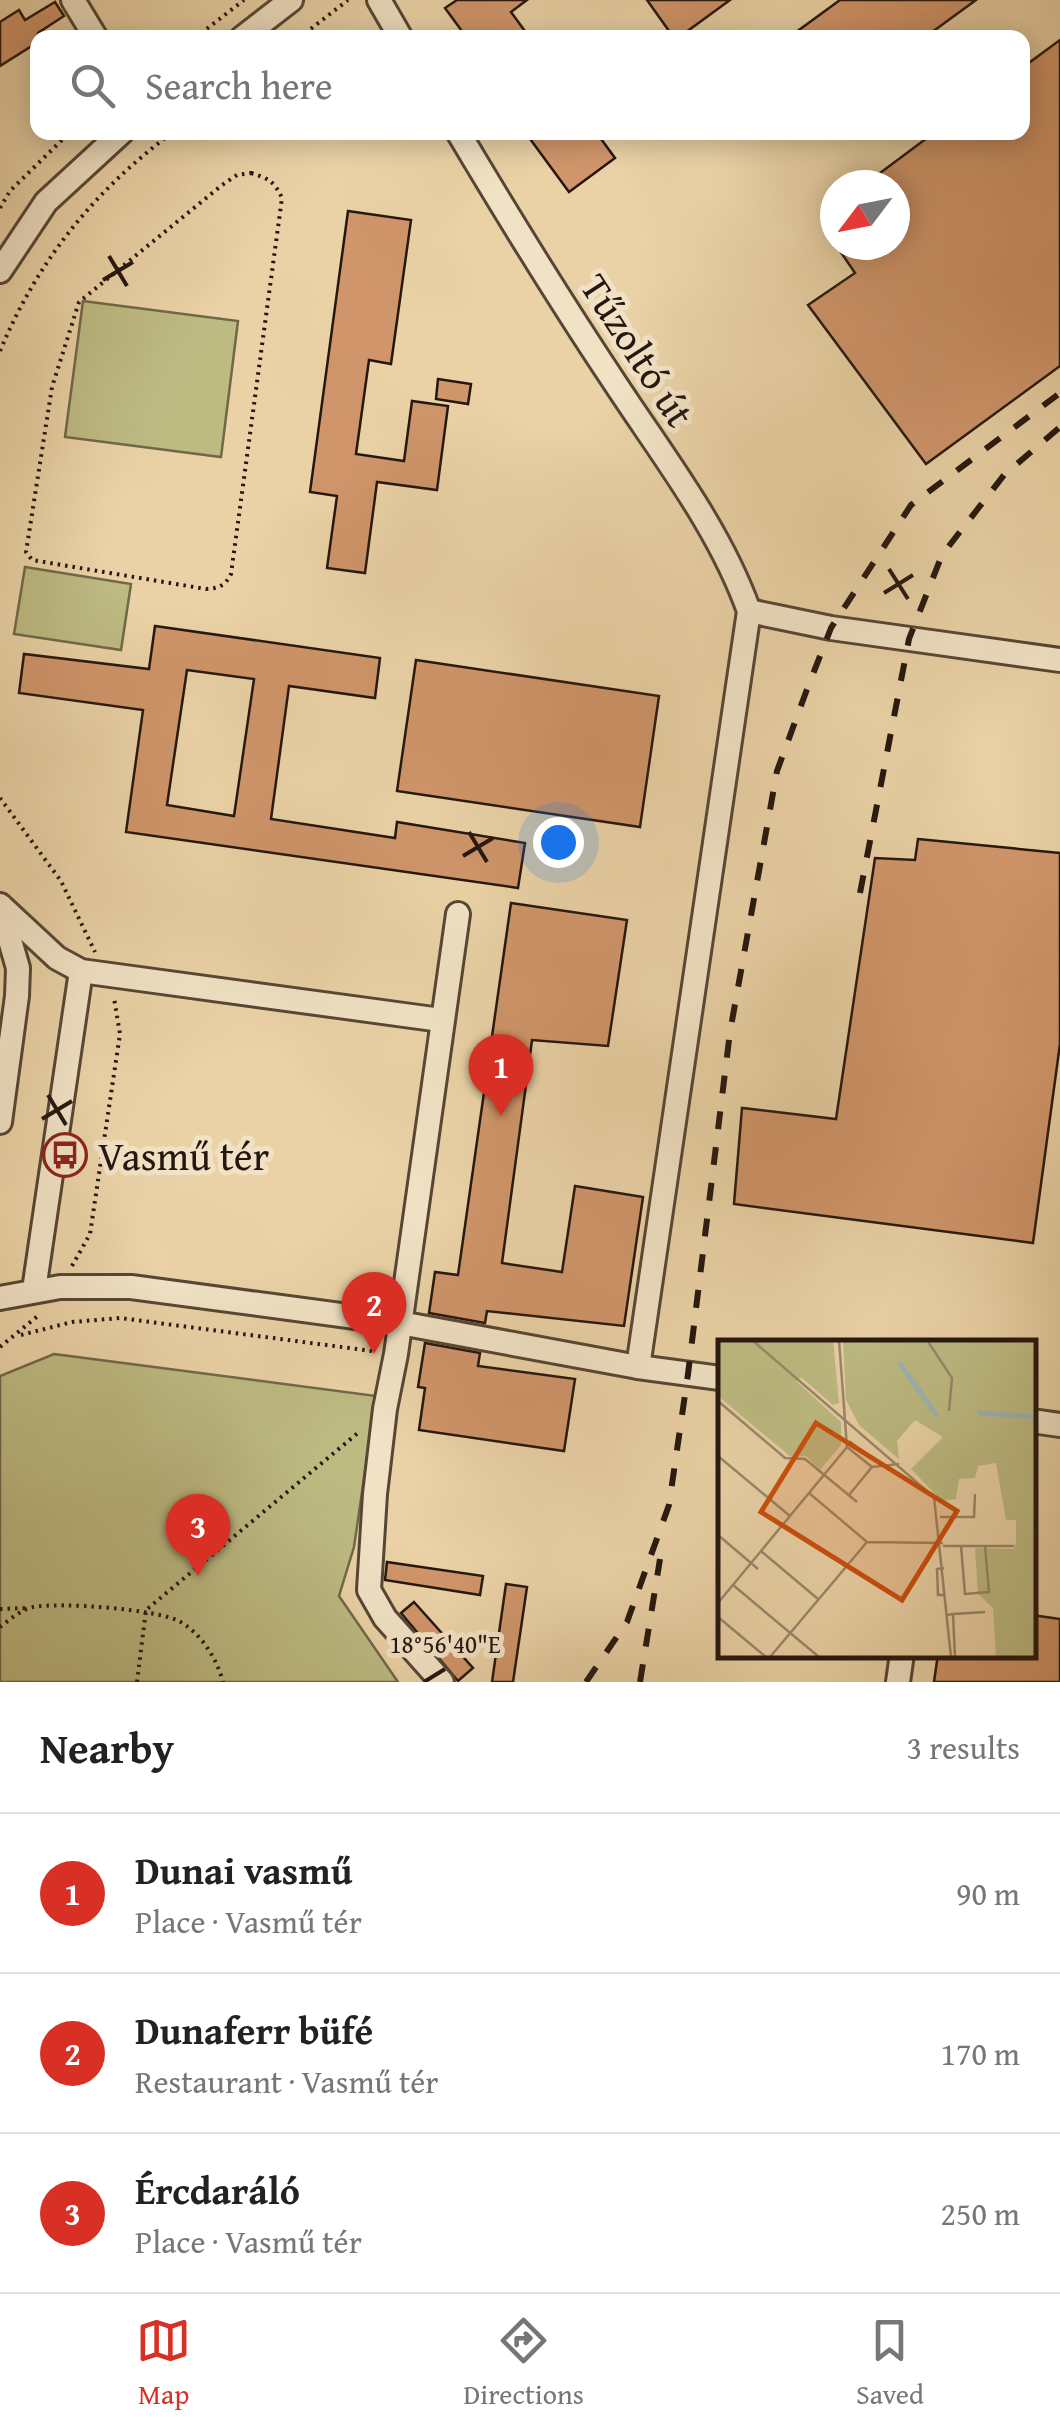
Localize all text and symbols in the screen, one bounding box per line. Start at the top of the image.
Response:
search box [30,30,1030,140]
text: Search here [145,57,333,113]
icon: search [65,58,120,113]
north arrow [820,170,910,260]
street label: Tűzoltó út [566,262,710,438]
your location [533,817,584,868]
pin: 1 [468,1034,534,1116]
place label: Vasmű tér [98,1126,269,1185]
bus stop icon: Vasmű tér [42,1132,88,1178]
pin: 2 [342,1272,406,1354]
inset map [718,1340,1035,1657]
pin: 3 [166,1494,230,1576]
text: 18°56'40"E [389,1626,501,1662]
text: Nearby [40,1717,174,1778]
text: 3 results [907,1724,1020,1771]
text: Dunai vasmű [135,1842,353,1898]
text: 1 [64,1870,81,1917]
text: 90 m [956,1870,1020,1917]
text: Place · Vasmű tér [135,1898,362,1945]
text: Dunaferr büfé [135,2002,373,2058]
text: 2 [64,2030,81,2077]
text: 170 m [941,2030,1020,2077]
text: Restaurant · Vasmű tér [135,2058,438,2105]
text: Ércdaráló [135,2162,300,2218]
text: 3 [64,2190,81,2237]
text: 250 m [941,2190,1020,2237]
text: Place · Vasmű tér [135,2218,362,2265]
tab: Map [136,2313,191,2414]
tab: Directions [463,2313,584,2414]
tab: Saved [856,2313,924,2414]

